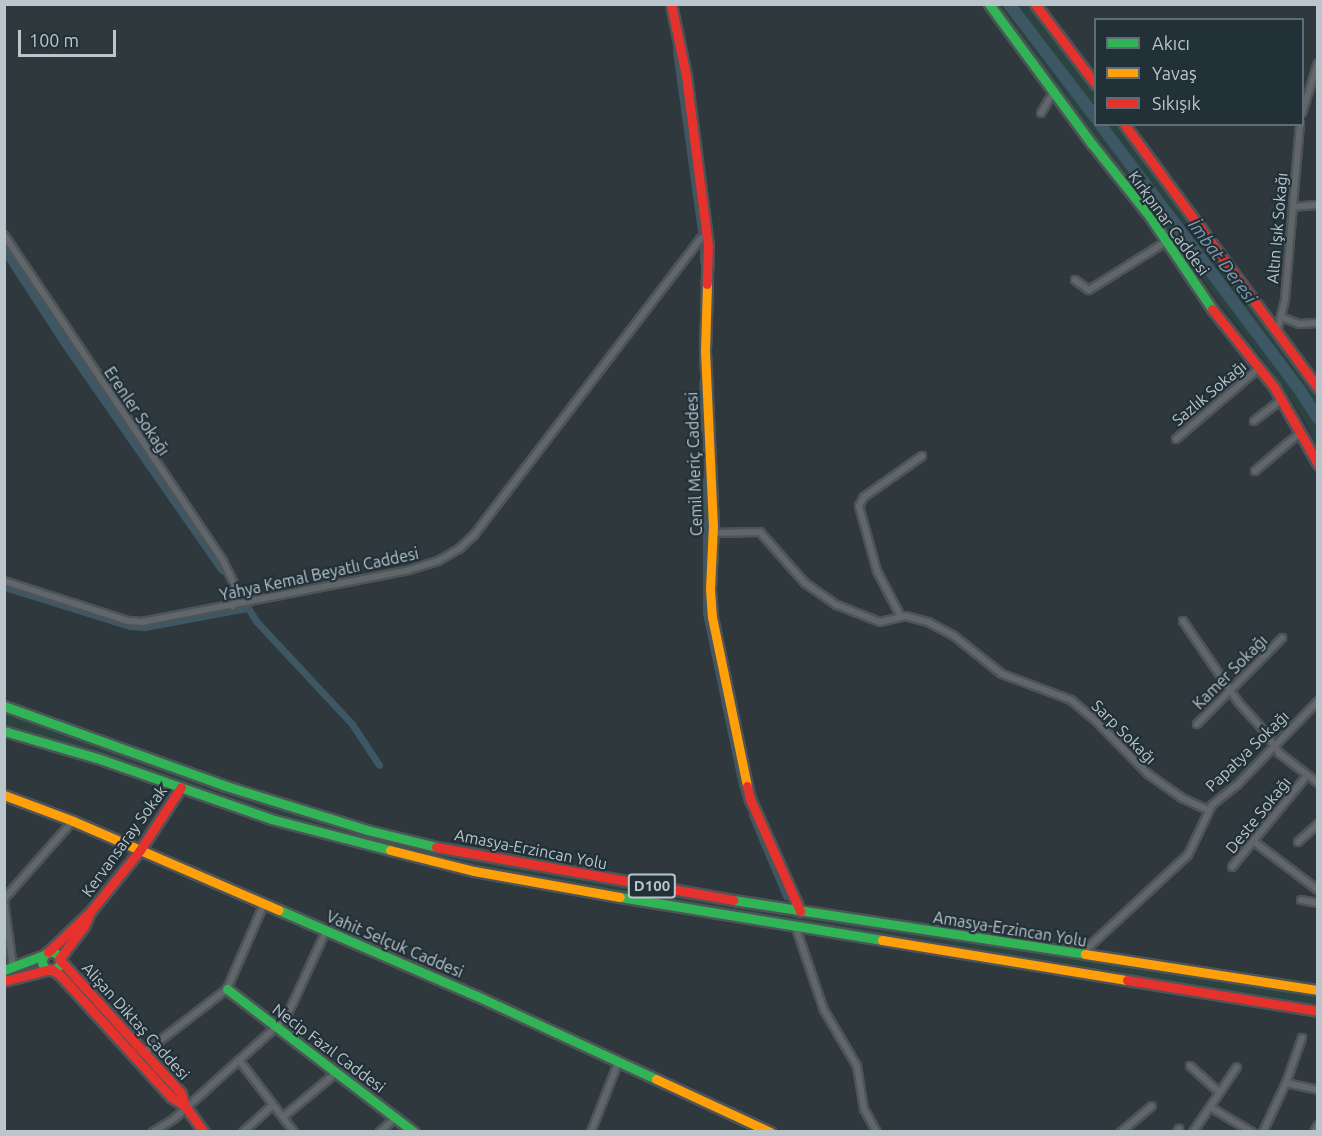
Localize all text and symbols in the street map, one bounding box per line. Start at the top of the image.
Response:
scale bar [21,18,118,56]
legend [1094,18,1304,126]
text: 100 m [29,30,79,50]
text: Akıcı [1152,33,1190,53]
text: Yavaş [1152,63,1197,83]
text: Sıkışık [1152,93,1201,113]
street label: Kırkpınar Caddesi [1125,167,1213,279]
street label: Altın Işık Sokağı [1263,172,1291,284]
water label: İmbat Deresi [1184,215,1262,307]
street label: Sazlık Sokağı [1168,356,1250,430]
street label: Erenler Sokağı [100,363,174,459]
street label: Cemil Meriç Caddesi [682,392,706,536]
street label: Yahya Kemal Beyatlı Caddesi [218,543,420,605]
street label: Kamer Sokağı [1189,631,1271,713]
street label: Sarp Sokağı [1088,696,1160,768]
street label: Papatya Sokağı [1201,706,1293,796]
street label: Deste Sokağı [1221,773,1295,857]
street label: Kervansaray Sokak [77,782,171,900]
street label: Amasya-Erzincan Yolu [453,825,609,873]
road number: D100 [626,874,678,898]
street label: Vahit Selçuk Caddesi [323,906,467,982]
street label: Amasya-Erzincan Yolu [932,907,1088,951]
street label: Alişan Diktaş Caddesi [78,958,194,1084]
street label: Necip Fazıl Caddesi [269,999,389,1097]

